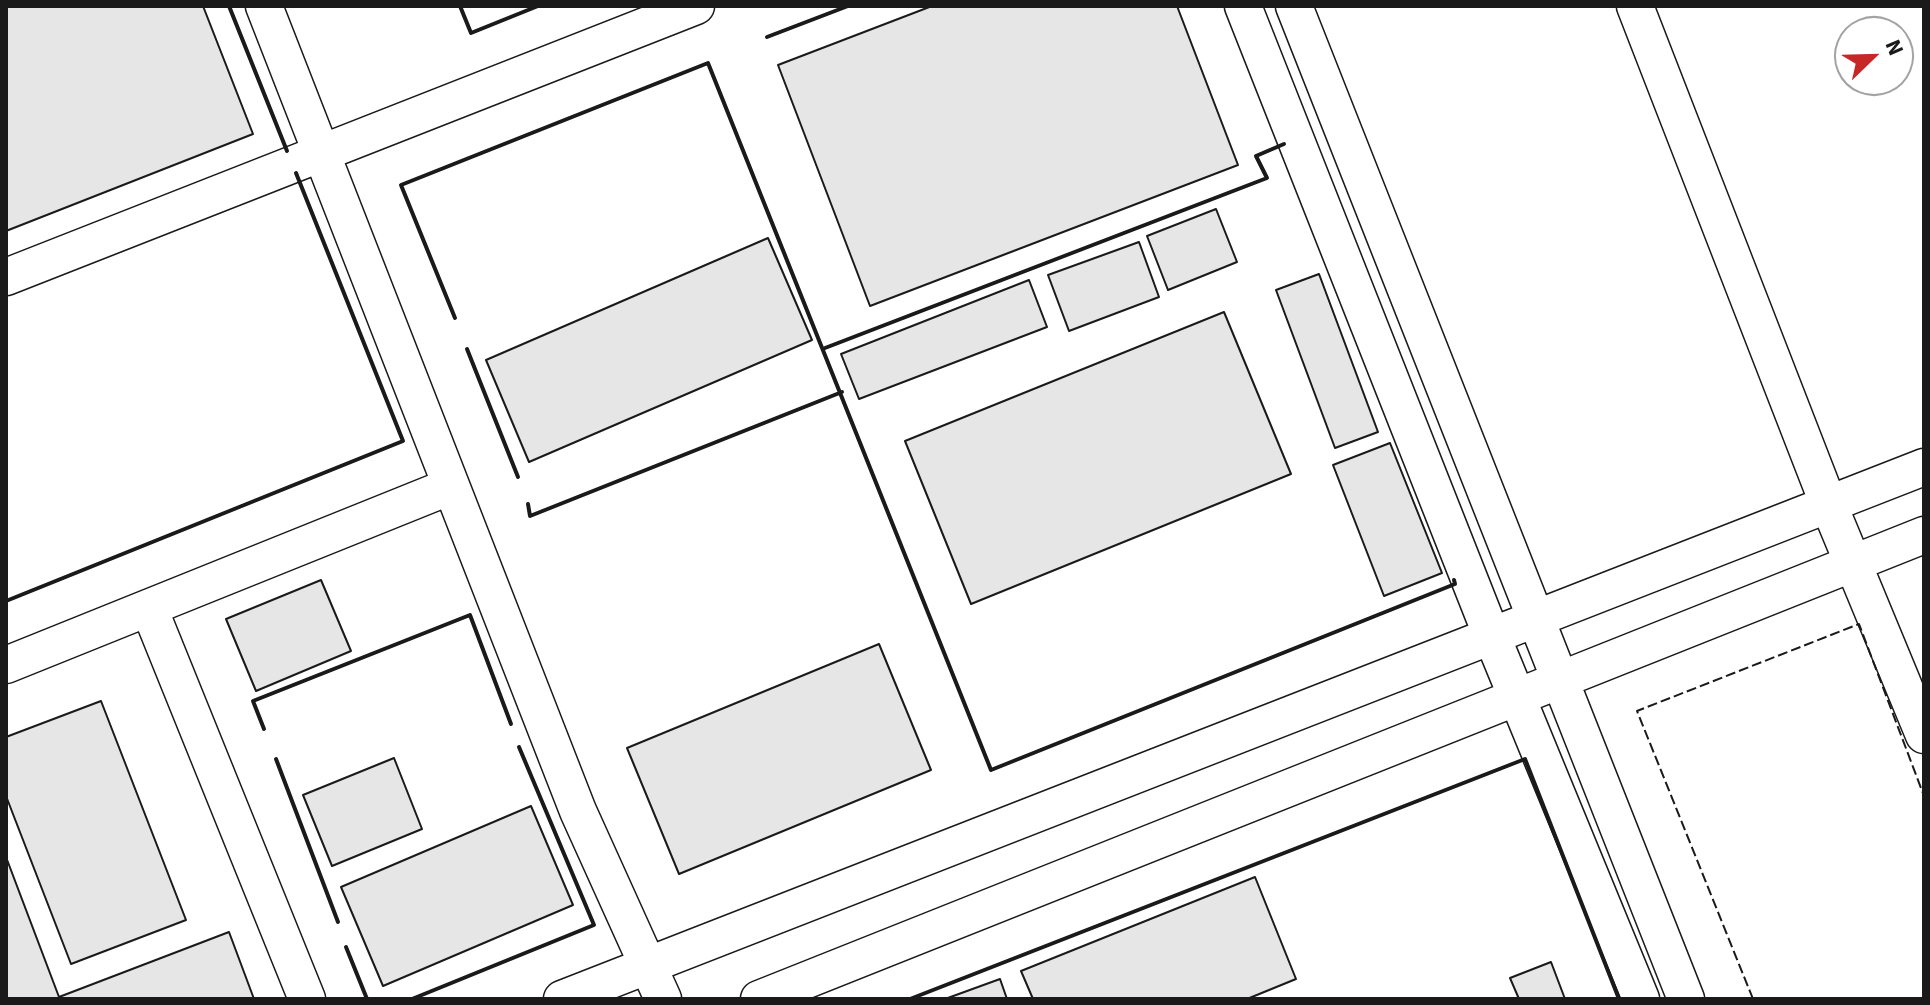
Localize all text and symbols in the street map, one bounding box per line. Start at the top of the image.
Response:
north arrow [1834,16,1914,96]
text: N [1877,34,1912,60]

